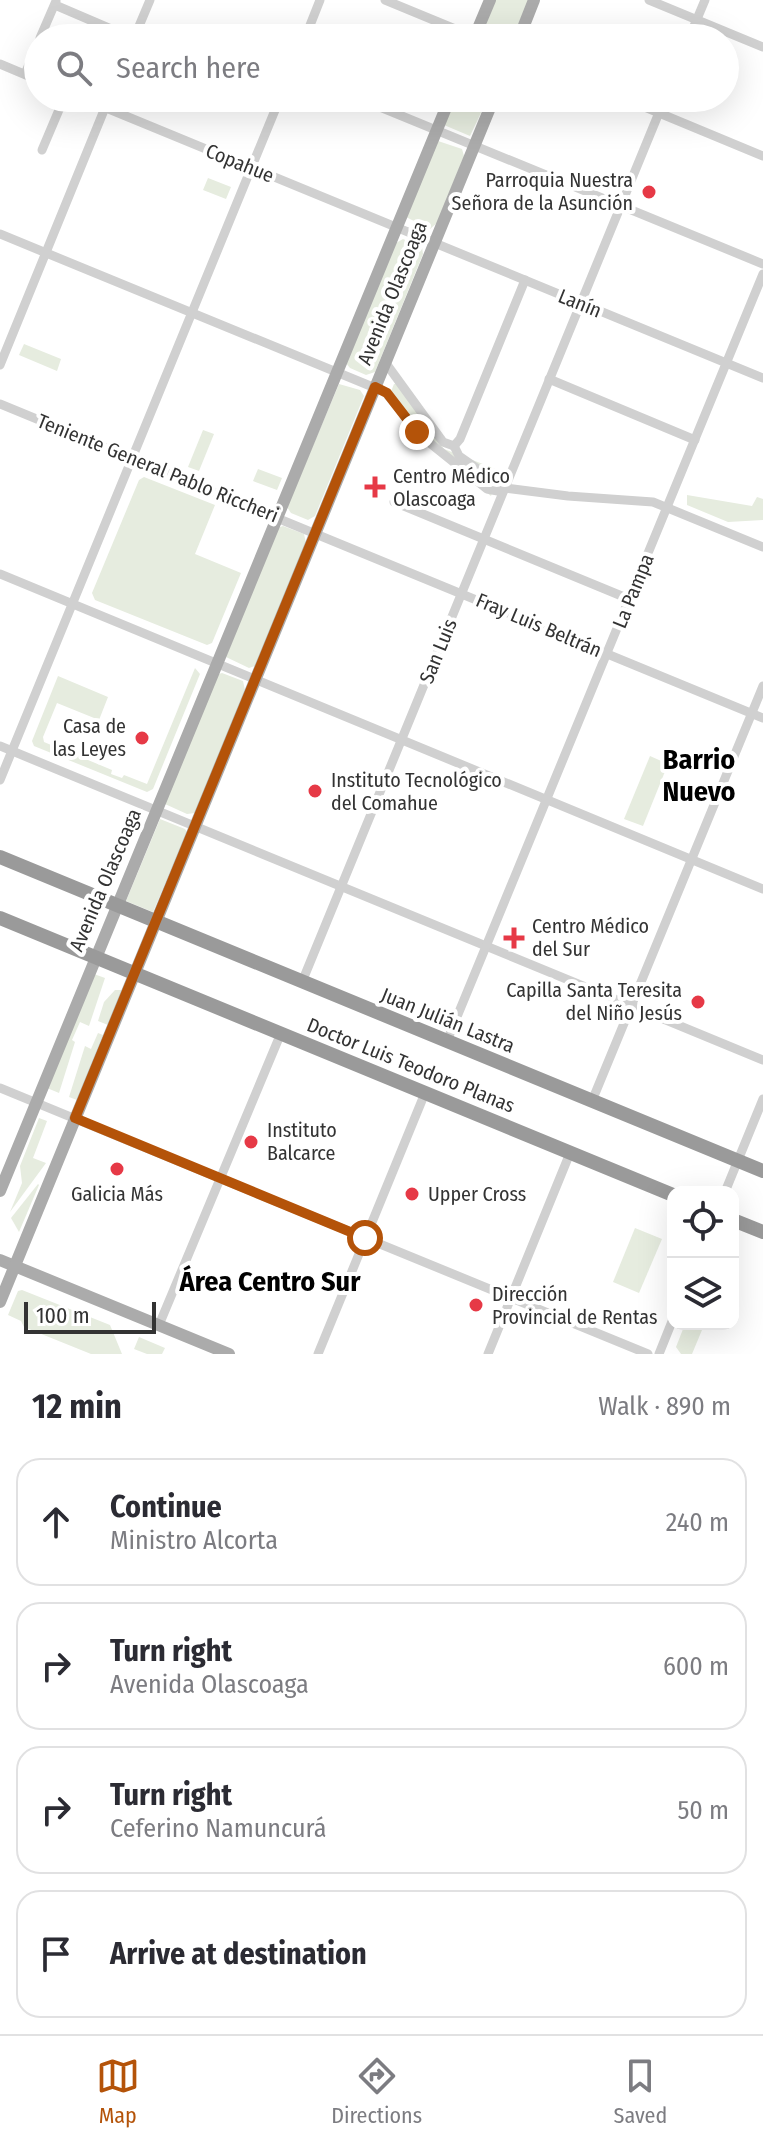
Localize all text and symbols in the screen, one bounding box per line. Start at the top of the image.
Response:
search box [24,24,739,112]
icon: search [52,46,96,90]
text: Search here [116,50,261,86]
street label: Copahue [202,138,278,188]
place label: Parroquia Nuestra Señora de la Asunción [452,168,633,215]
marker: Parroquia Nuestra Señora de la Asunción [640,183,658,201]
street label: Avenida Olascoaga [352,218,432,368]
street label: Lanín [555,284,605,322]
street label: Teniente General Pablo Riccheri [34,409,282,527]
route end [399,414,435,450]
place label: Centro Médico Olascoaga [393,464,510,511]
marker: Centro Médico Olascoaga [364,476,386,498]
street label: La Pampa [607,550,659,632]
street label: Fray Luis Beltrán [473,588,605,662]
street label: San Luis [414,615,462,687]
place label: Casa de las Leyes [52,714,126,761]
marker: Casa de las Leyes [133,729,151,747]
district label: Barrio Nuevo [662,743,736,808]
place label: Instituto Tecnológico del Comahue [331,768,502,815]
marker: Instituto Tecnológico del Comahue [306,782,324,800]
street label: Avenida Olascoaga [64,805,146,955]
place label: Centro Médico del Sur [532,914,649,961]
marker: Centro Médico del Sur [503,927,525,949]
place label: Capilla Santa Teresita del Niño Jesús [506,978,682,1025]
street label: Juan Julián Lastra [378,982,518,1058]
marker: Capilla Santa Teresita del Niño Jesús [689,993,707,1011]
street label: Doctor Luis Teodoro Planas [304,1012,518,1118]
place label: Instituto Balcarce [267,1118,337,1165]
marker: Instituto Balcarce [242,1133,260,1151]
marker: Galicia Más [108,1160,126,1178]
place label: Galicia Más [71,1182,163,1206]
place label: Upper Cross [428,1182,526,1206]
marker: Upper Cross [403,1185,421,1203]
map controls [667,1186,739,1330]
button: locate [667,1186,739,1258]
route start [347,1220,383,1256]
button: layers [667,1258,739,1330]
district label: Área Centro Sur [179,1264,361,1298]
place label: Dirección Provincial de Rentas [492,1282,658,1329]
marker: Dirección Provincial de Rentas [467,1296,485,1314]
scale bar [24,1298,156,1334]
text: 100 m [36,1302,90,1329]
text: 12 min [32,1386,122,1427]
text: Walk · 890 m [598,1391,731,1422]
text: Continue [110,1489,222,1525]
icon: ahead [34,1500,78,1544]
text: 240 m [666,1507,729,1538]
text: Ministro Alcorta [110,1525,278,1556]
text: Turn right [110,1633,232,1669]
icon: right [34,1644,78,1688]
text: 600 m [663,1651,729,1682]
text: Avenida Olascoaga [110,1669,309,1700]
text: Turn right [110,1777,232,1813]
icon: right [34,1788,78,1832]
text: 50 m [677,1795,729,1826]
text: Ceferino Namuncurá [110,1813,327,1844]
icon: arrive [34,1932,78,1976]
text: Arrive at destination [110,1936,367,1972]
tab: Map [96,2054,140,2129]
tab: Directions [331,2054,422,2129]
tab: Saved [614,2054,667,2129]

